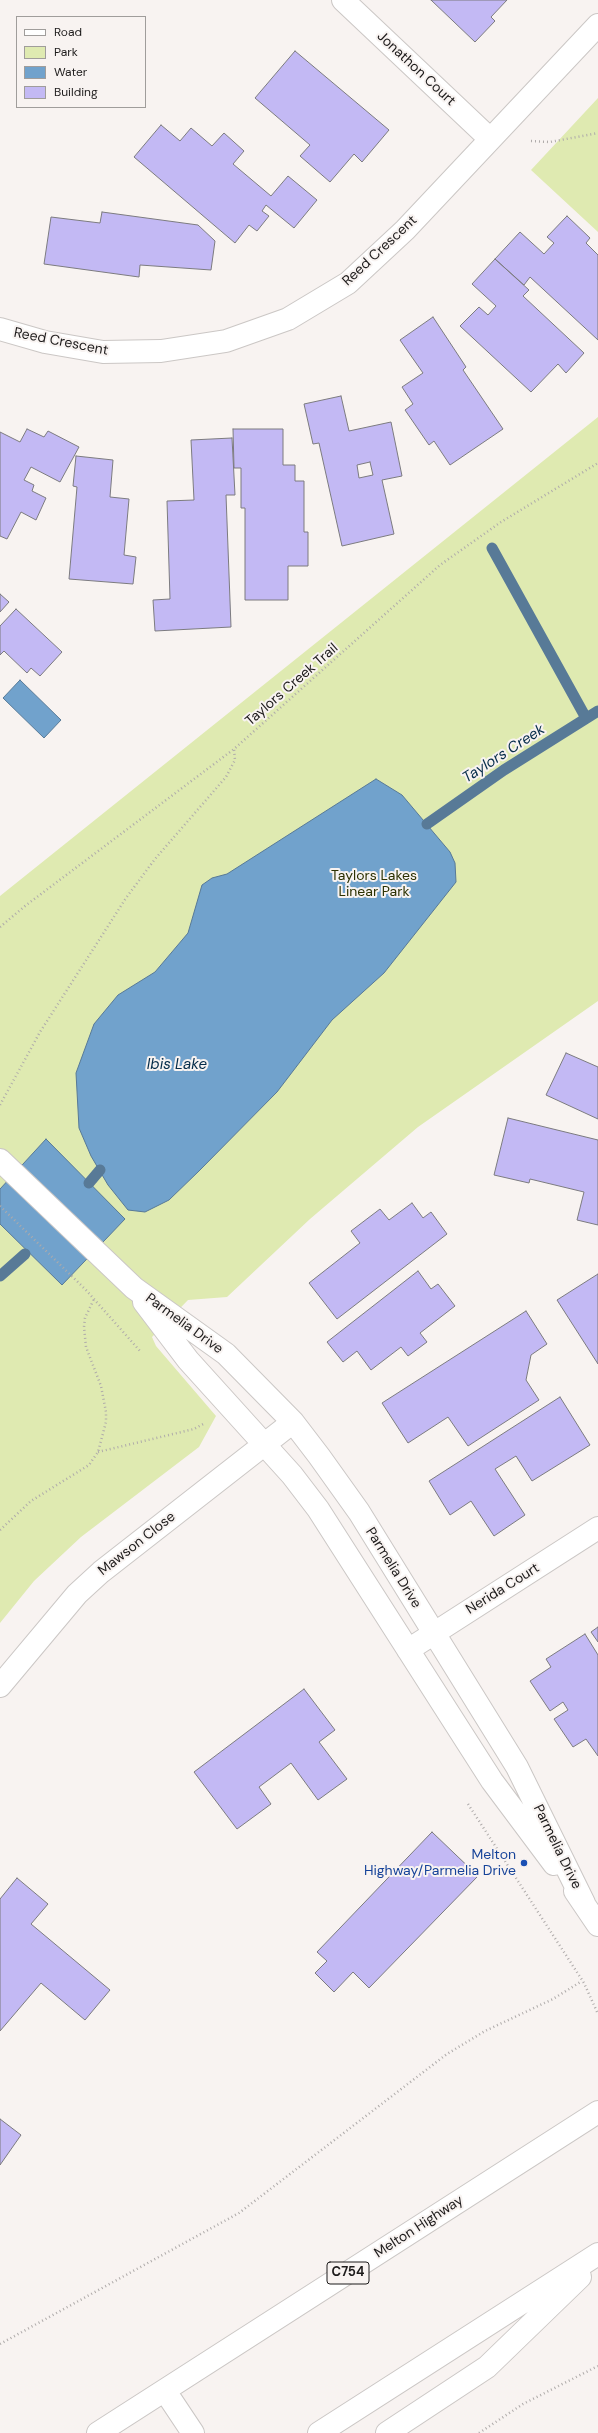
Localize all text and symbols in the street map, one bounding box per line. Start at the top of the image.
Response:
legend [16,16,146,108]
text: Road [54,24,82,40]
street label: Jonathon Court [373,28,459,110]
text: Park [54,44,78,60]
text: Water [54,64,87,80]
text: Building [54,84,98,100]
street label: Reed Crescent [339,212,421,290]
street label: Reed Crescent [12,325,110,359]
street label: Taylors Creek Trail [242,640,342,730]
water label: Taylors Creek [460,721,548,787]
park label: Taylors Lakes Linear Park [331,868,417,900]
water label: Ibis Lake [147,1056,207,1074]
street label: Parmelia Drive [142,1290,226,1358]
street label: Mawson Close [95,1509,179,1579]
street label: Parmelia Drive [362,1525,424,1611]
street label: Nerida Court [463,1560,543,1618]
street label: Parmelia Drive [529,1802,585,1892]
place label: Melton Highway/Parmelia Drive [364,1847,516,1880]
marker: Melton Highway/Parmelia Drive [519,1858,529,1868]
street label: Melton Highway [371,2192,467,2262]
road number: C754 [327,2262,369,2284]

